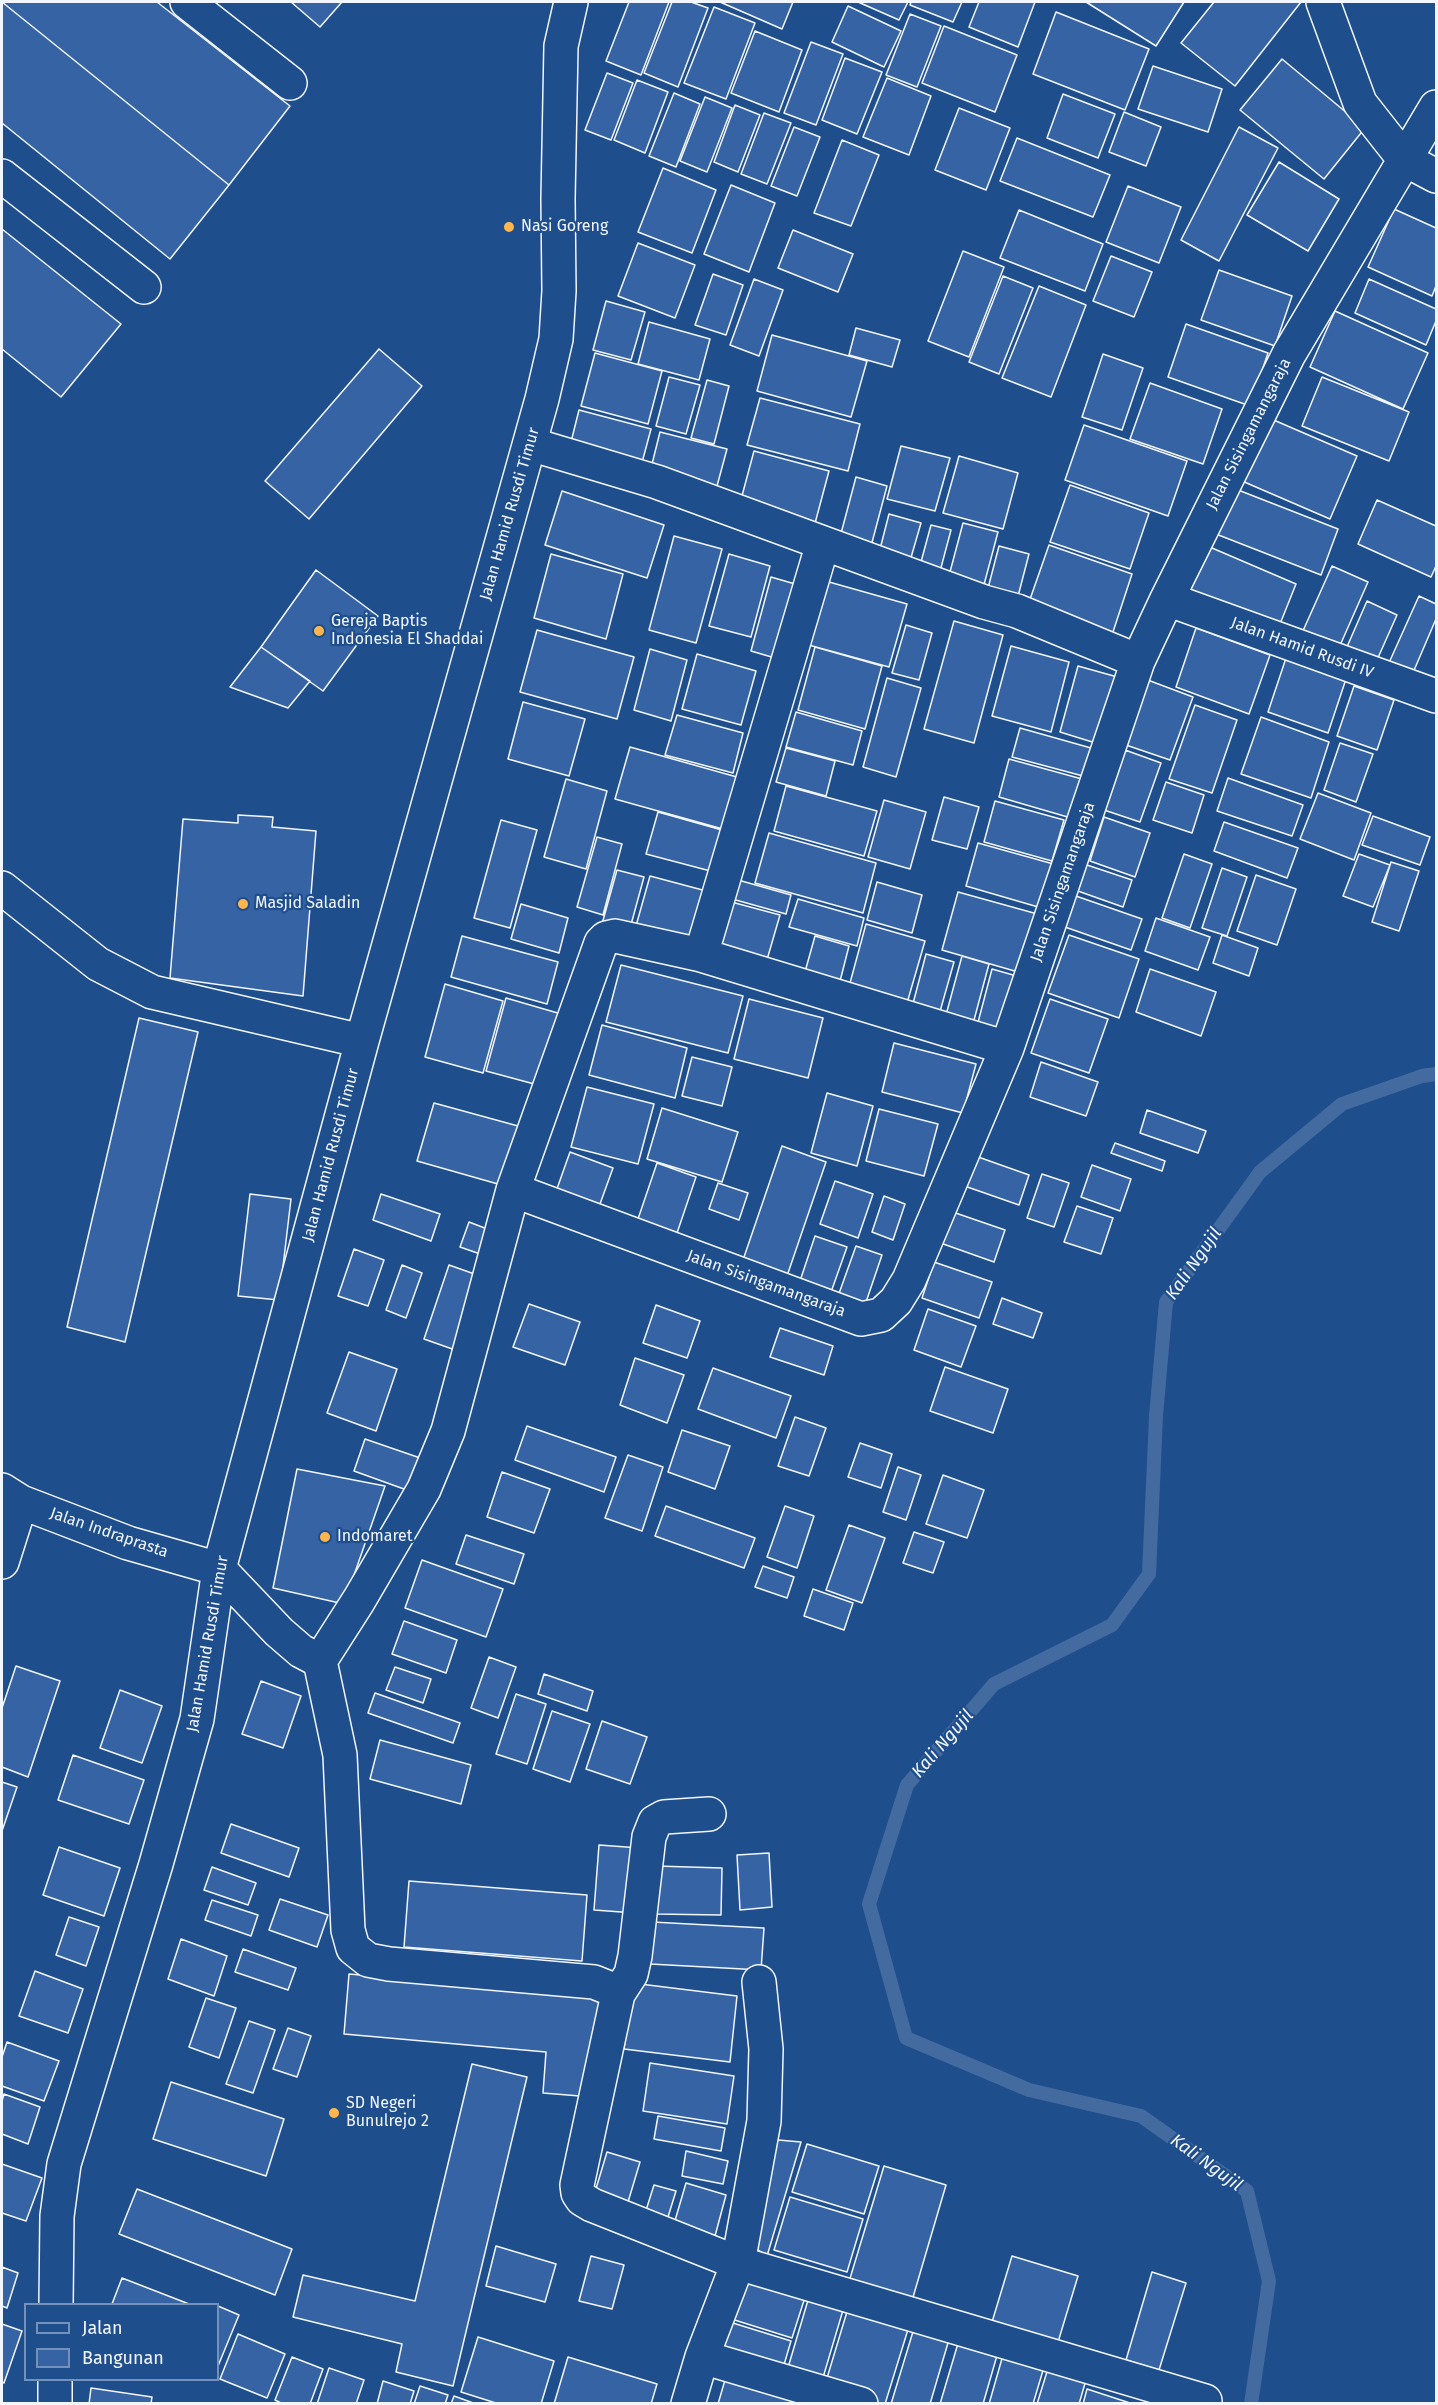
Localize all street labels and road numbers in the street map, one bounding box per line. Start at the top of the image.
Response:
street label: Jalan Sisingamangaraja [1202,355,1296,513]
street label: Jalan Hamid Rusdi Timur [476,425,544,603]
street label: Jalan Hamid Rusdi IV [1228,613,1376,683]
street label: Jalan Sisingamangaraja [1027,800,1099,964]
street label: Jalan Hamid Rusdi Timur [299,1066,363,1244]
street label: Jalan Sisingamangaraja [684,1246,848,1322]
street label: Jalan Indraprasta [47,1504,171,1562]
street label: Jalan Hamid Rusdi Timur [183,1554,233,1734]

